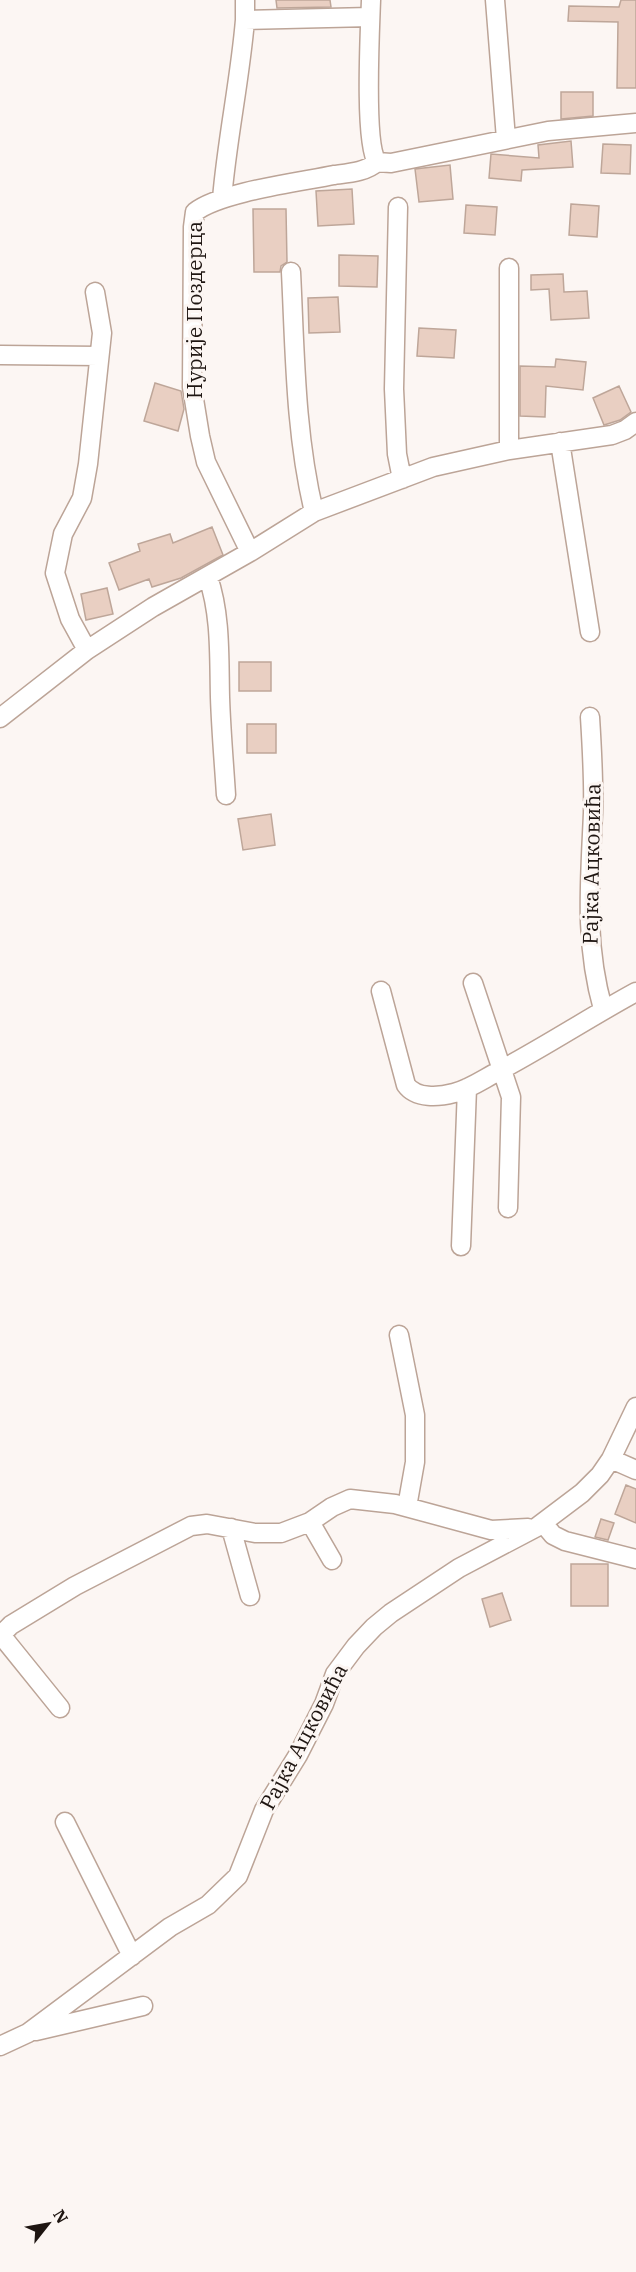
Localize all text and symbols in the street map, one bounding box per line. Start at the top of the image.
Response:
street label: Нурије Поздерца [180,221,208,399]
street label: Рајка Ацковића [576,783,606,945]
street label: Рајка Ацковића [253,1659,353,1814]
north arrow [18,2194,78,2254]
text: N [49,2206,73,2227]

